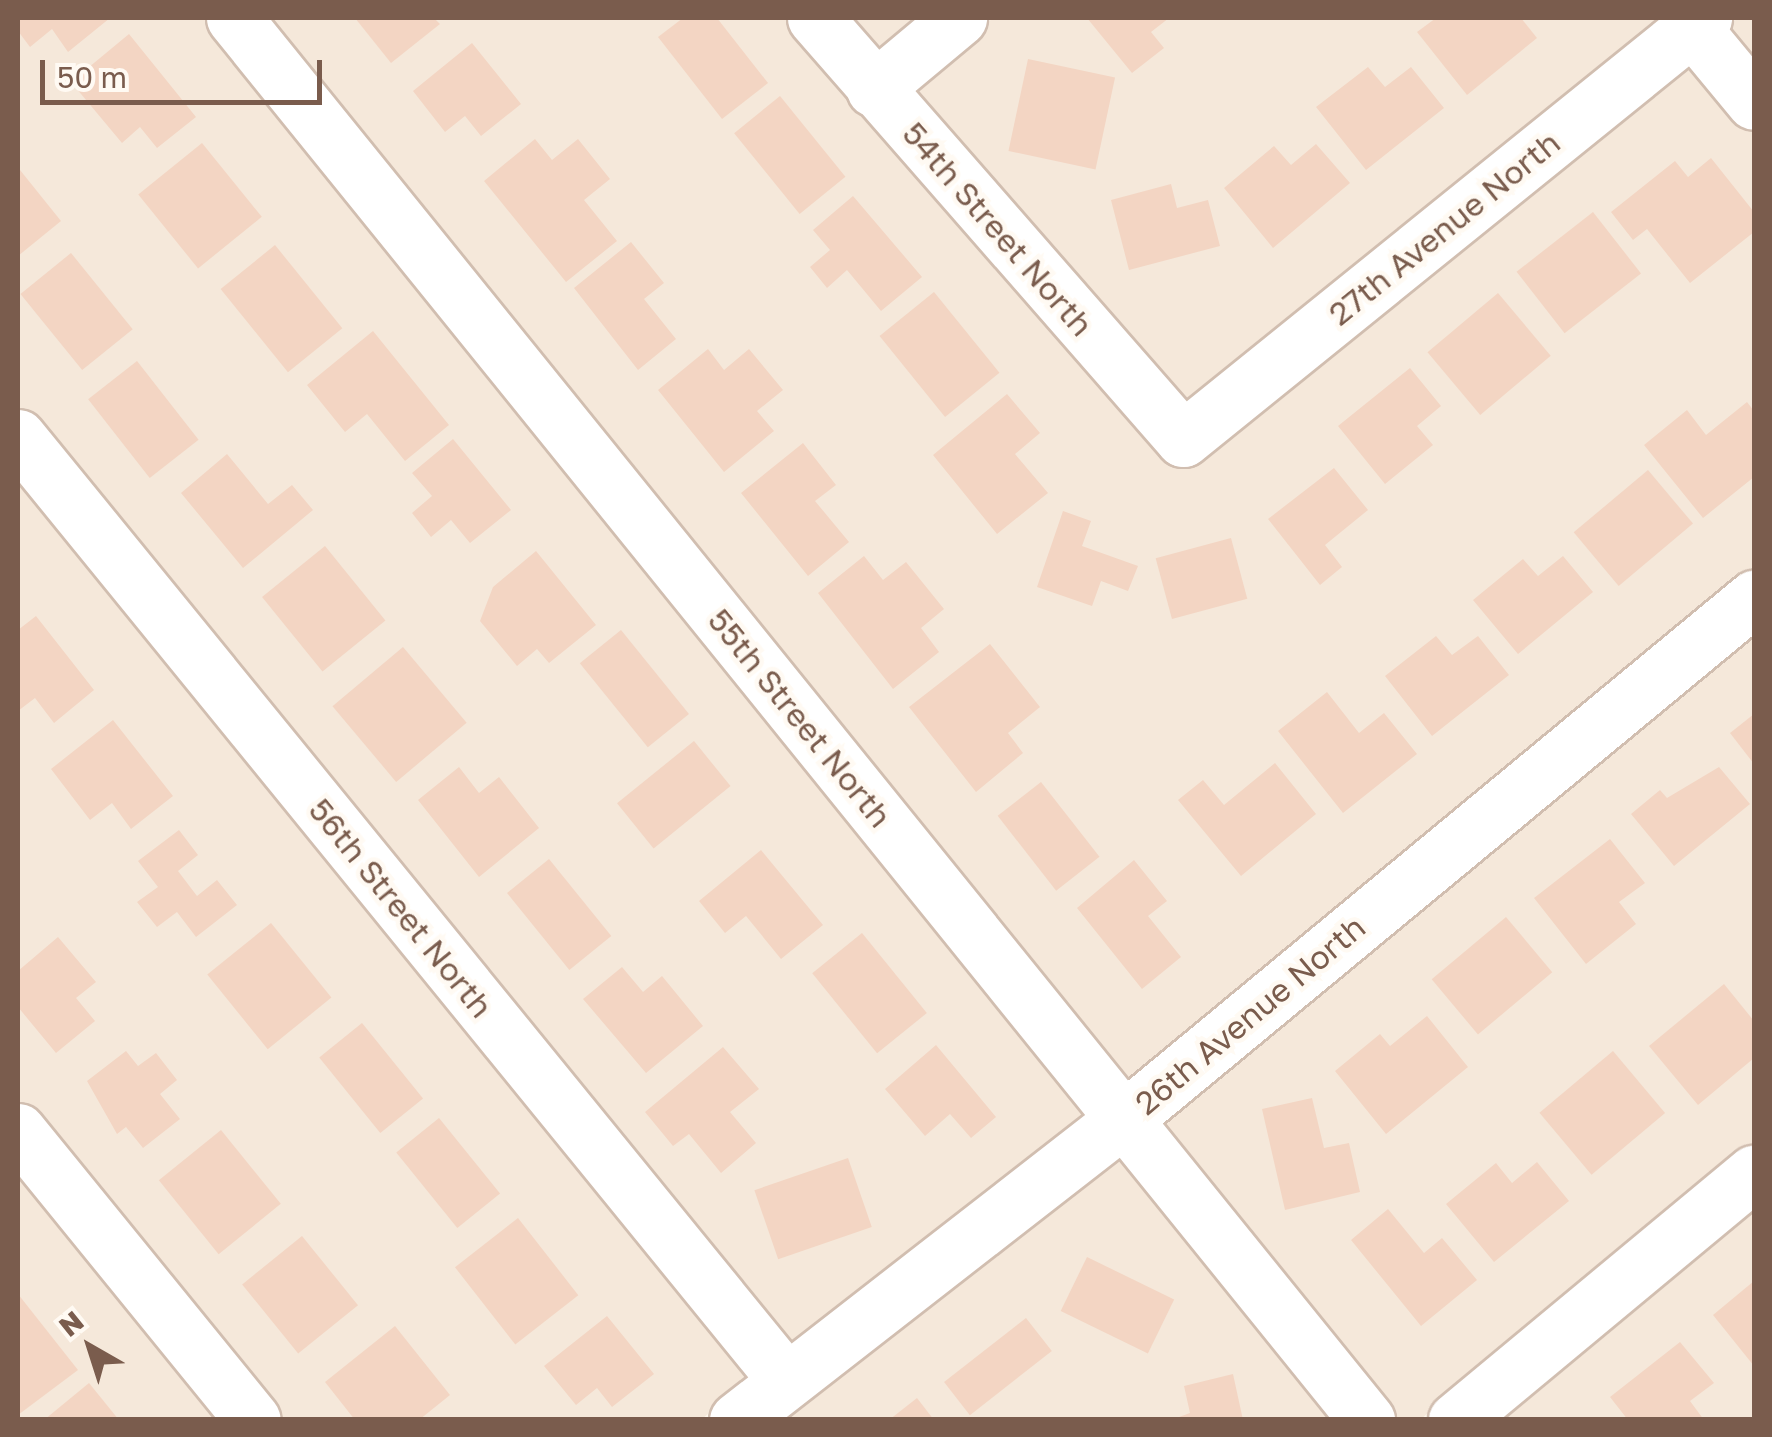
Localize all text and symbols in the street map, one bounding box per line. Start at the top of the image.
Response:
scale bar [45,40,328,102]
text: 50 m [57,59,127,95]
street label: 54th Street North [895,114,1101,344]
street label: 27th Avenue North [1321,123,1567,333]
street label: 55th Street North [700,601,900,835]
street label: 56th Street North [301,791,501,1025]
street label: 26th Avenue North [1127,908,1373,1122]
north arrow [40,1297,140,1397]
text: N [52,1304,89,1343]

